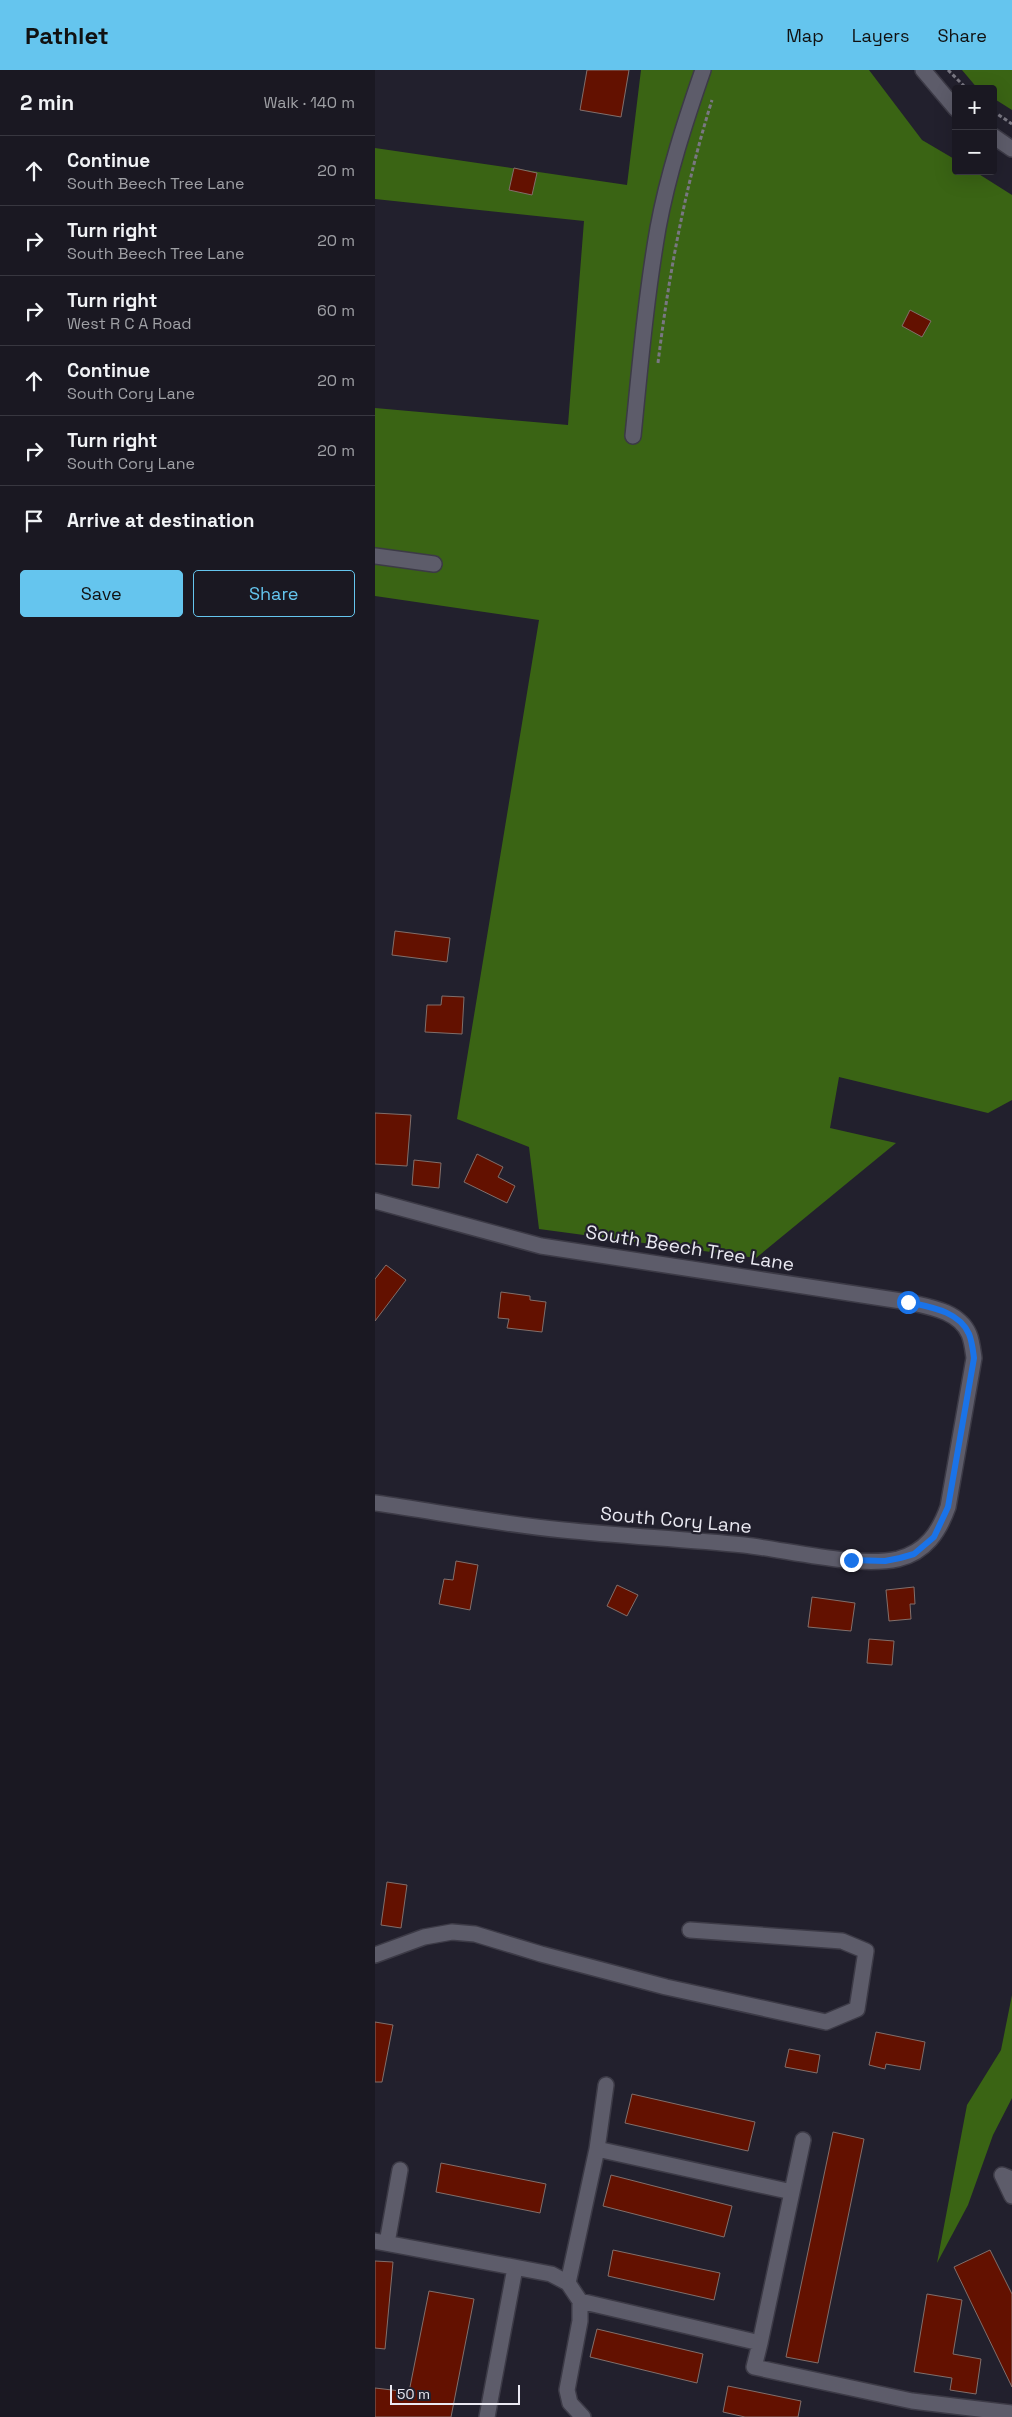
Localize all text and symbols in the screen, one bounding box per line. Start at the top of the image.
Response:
text: Pathlet [25,20,109,51]
text: Map [786,24,824,47]
text: Layers [852,24,909,47]
text: Share [937,24,987,47]
map controls [952,85,997,175]
button: + [952,85,997,130]
text: 2 min [20,89,74,116]
text: Walk · 140 m [263,92,355,113]
button: − [952,130,997,175]
text: Continue [67,148,150,173]
icon: ahead [20,157,48,185]
text: 20 m [317,160,355,181]
text: South Beech Tree Lane [67,173,245,194]
text: Turn right [67,218,157,243]
icon: right [20,227,48,255]
text: 20 m [317,230,355,251]
text: South Beech Tree Lane [67,243,245,264]
text: Turn right [67,288,157,313]
icon: right [20,297,48,325]
text: 60 m [317,300,355,321]
text: West R C A Road [67,313,192,334]
text: Continue [67,358,150,383]
icon: ahead [20,367,48,395]
text: 20 m [317,370,355,391]
text: South Cory Lane [67,383,195,404]
text: Turn right [67,428,157,453]
icon: right [20,437,48,465]
text: 20 m [317,440,355,461]
text: South Cory Lane [67,453,195,474]
icon: arrive [20,507,48,535]
text: Arrive at destination [67,508,255,533]
button: Save [20,570,183,617]
button: Share [193,570,355,617]
street label: South Beech Tree Lane [584,1219,796,1277]
route start [897,1291,920,1314]
street label: South Cory Lane [599,1501,753,1539]
route end [840,1549,863,1572]
scale bar [390,2382,520,2405]
text: 50 m [397,2385,430,2403]

